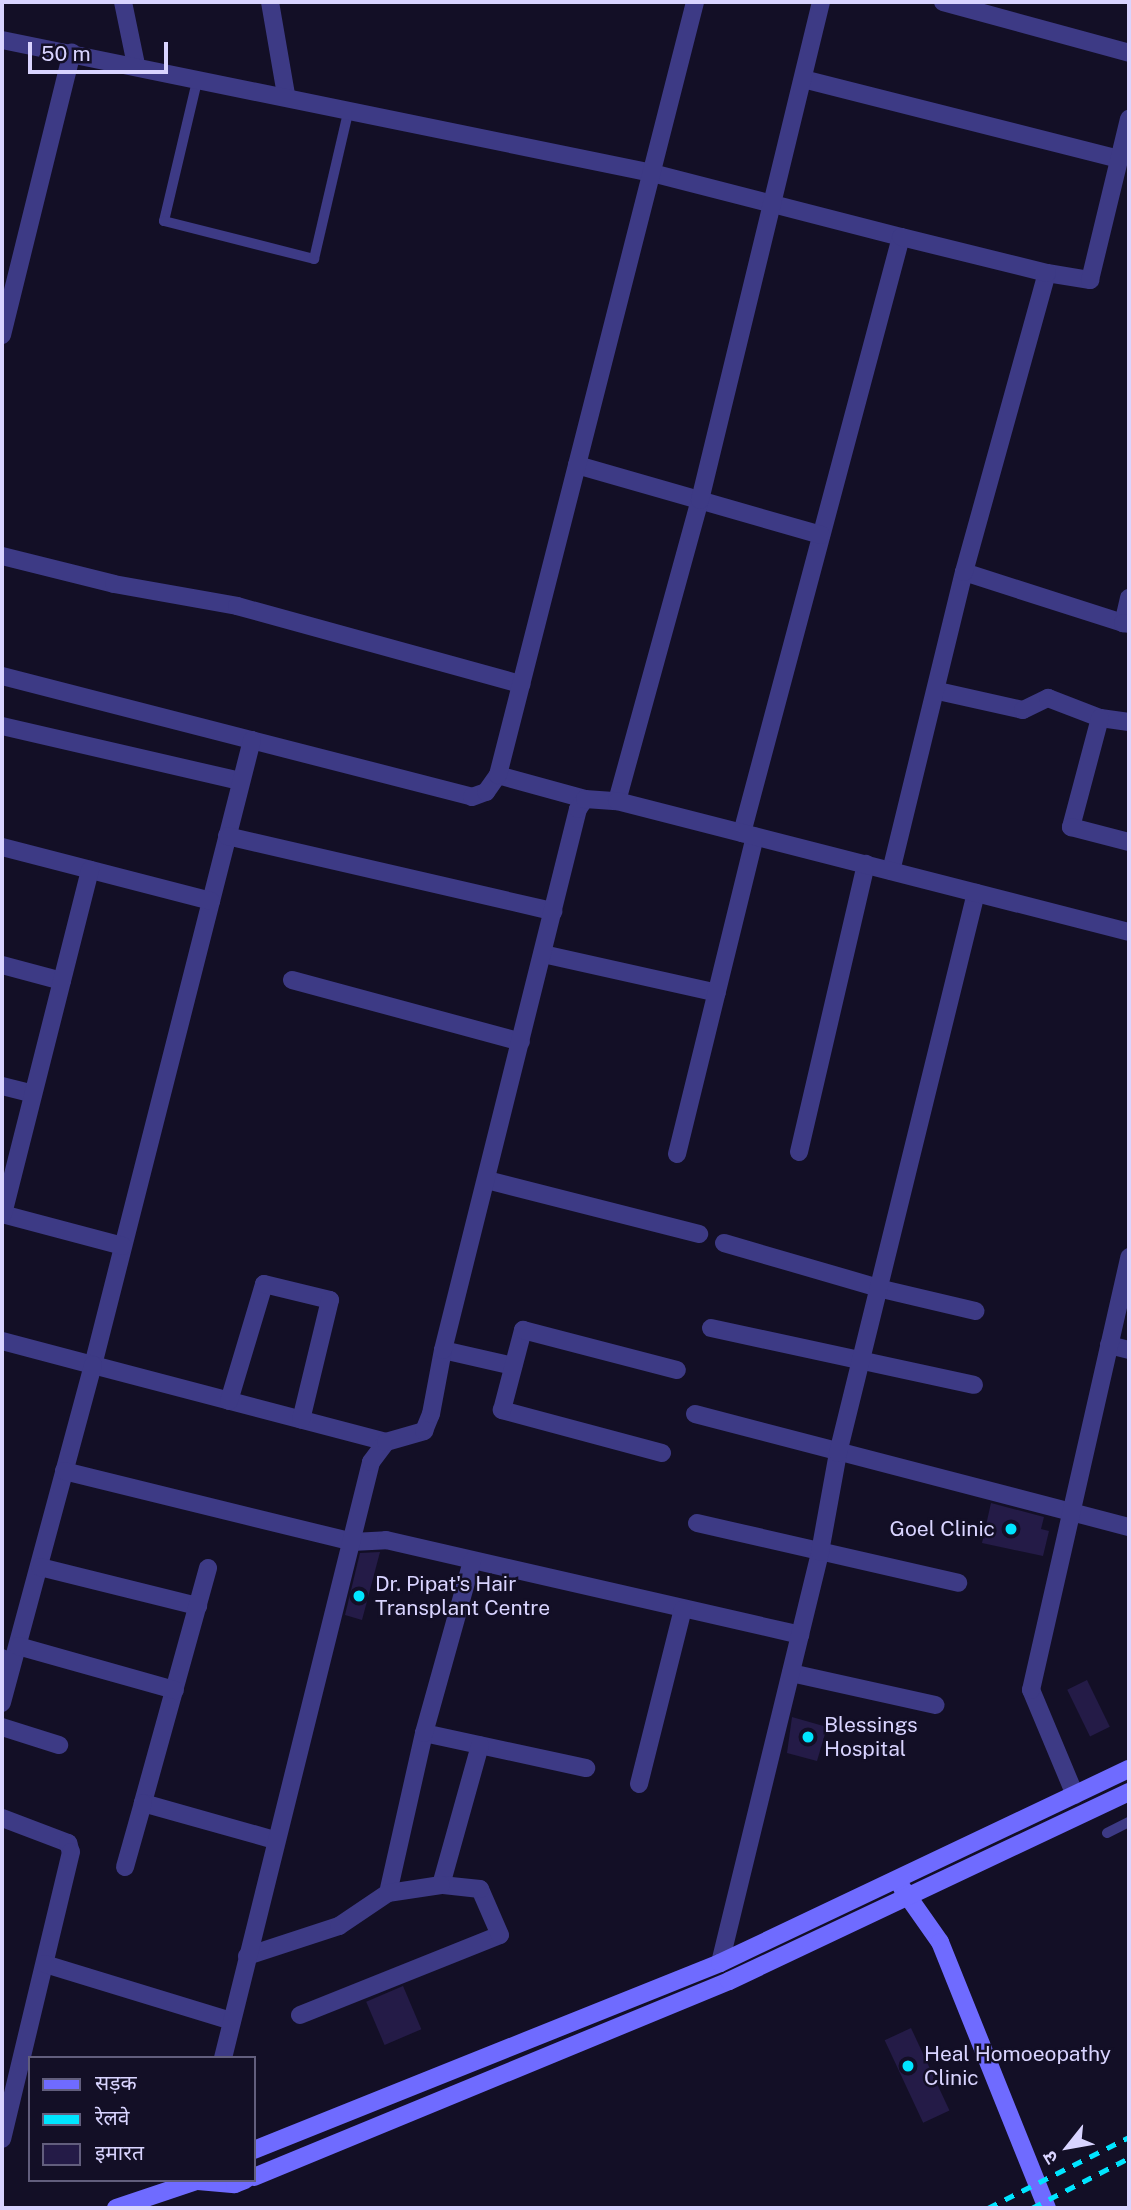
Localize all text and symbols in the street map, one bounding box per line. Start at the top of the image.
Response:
scale bar [32,28,172,72]
text: 50 m [41,41,91,66]
place label: Goel Clinic [890,1516,995,1542]
marker: Goel Clinic [1001,1519,1021,1539]
place label: Dr. Pipat's Hair Transplant Centre [375,1571,550,1621]
marker: Dr. Pipat's Hair Transplant Centre [349,1586,369,1606]
place label: Blessings Hospital [824,1712,918,1762]
marker: Blessings Hospital [798,1727,818,1747]
place label: Heal Homoeopathy Clinic [924,2041,1111,2091]
legend [28,2056,256,2182]
marker: Heal Homoeopathy Clinic [898,2056,918,2076]
text: सड़क [95,2070,137,2095]
text: रेलवे [95,2105,130,2130]
north arrow [1033,2112,1103,2182]
text: इमारत [95,2140,144,2165]
text: उ [1038,2147,1062,2168]

